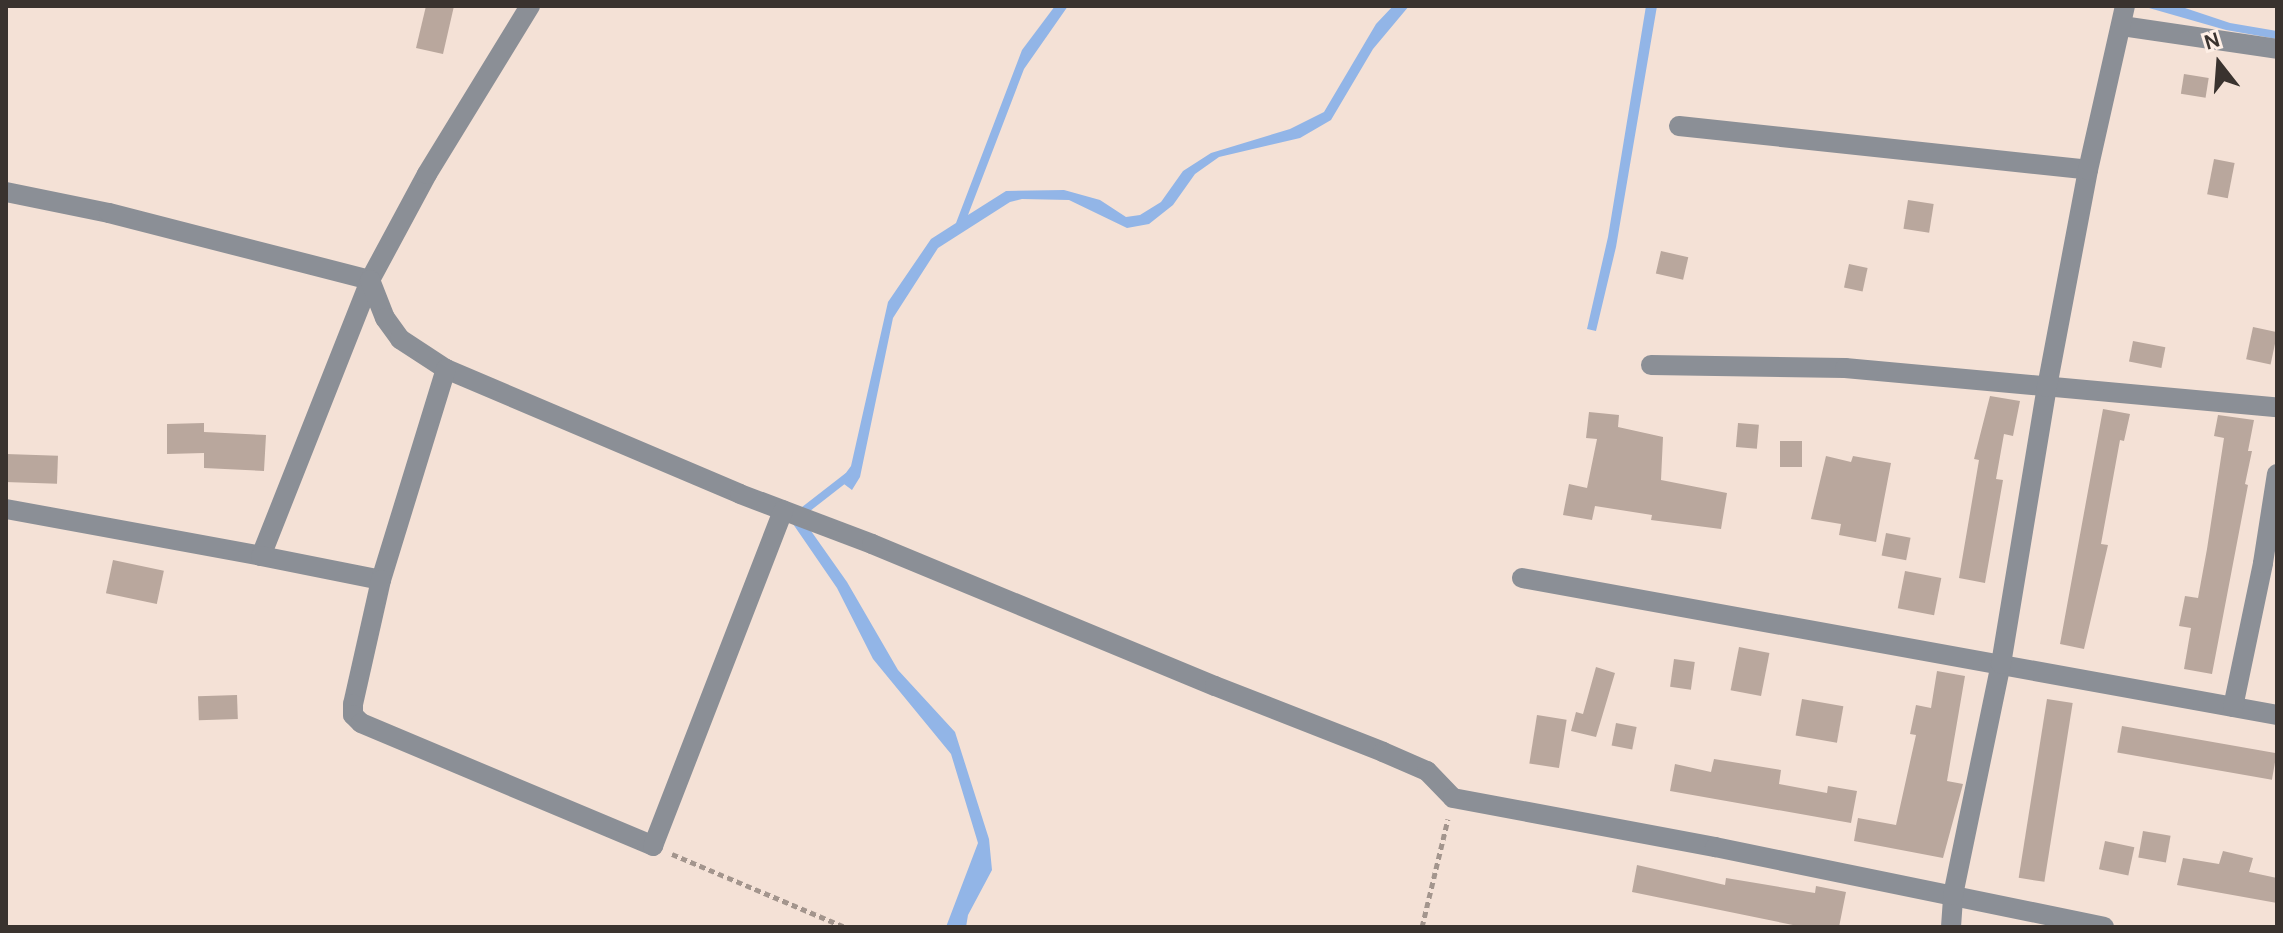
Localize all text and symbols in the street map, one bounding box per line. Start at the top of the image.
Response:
north arrow [2179,24,2259,104]
text: N [2201,26,2223,56]

